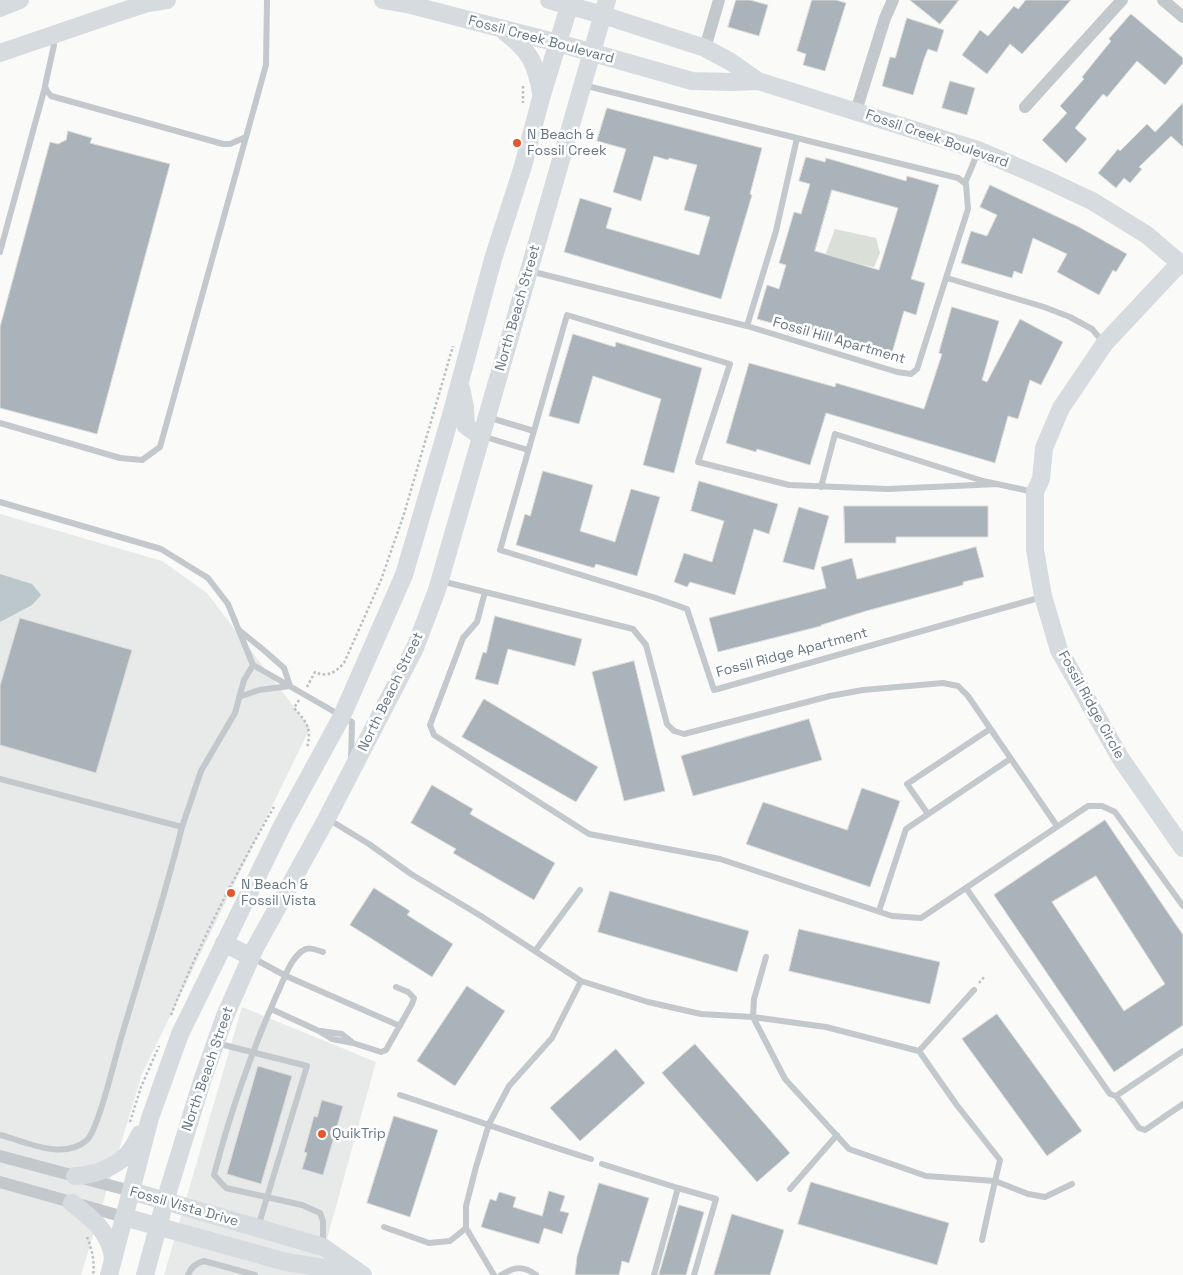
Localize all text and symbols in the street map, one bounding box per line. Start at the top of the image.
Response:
street label: Fossil Creek Boulevard [466,12,616,68]
street label: Fossil Creek Boulevard [863,107,1011,171]
place label: N Beach & Fossil Creek [527,127,606,160]
marker: N Beach & Fossil Creek [511,137,523,149]
street label: North Beach Street [492,243,544,373]
street label: Fossil Hill Apartment [771,314,907,368]
street label: Fossil Ridge Apartment [714,625,870,681]
street label: North Beach Street [355,630,427,754]
street label: Fossil Ridge Circle [1054,648,1128,762]
place label: N Beach & Fossil Vista [241,877,316,910]
marker: N Beach & Fossil Vista [225,887,237,899]
street label: North Beach Street [179,1005,237,1133]
place label: QuikTrip [332,1126,386,1142]
marker: QuikTrip [316,1128,328,1140]
street label: Fossil Vista Drive [128,1183,240,1231]

